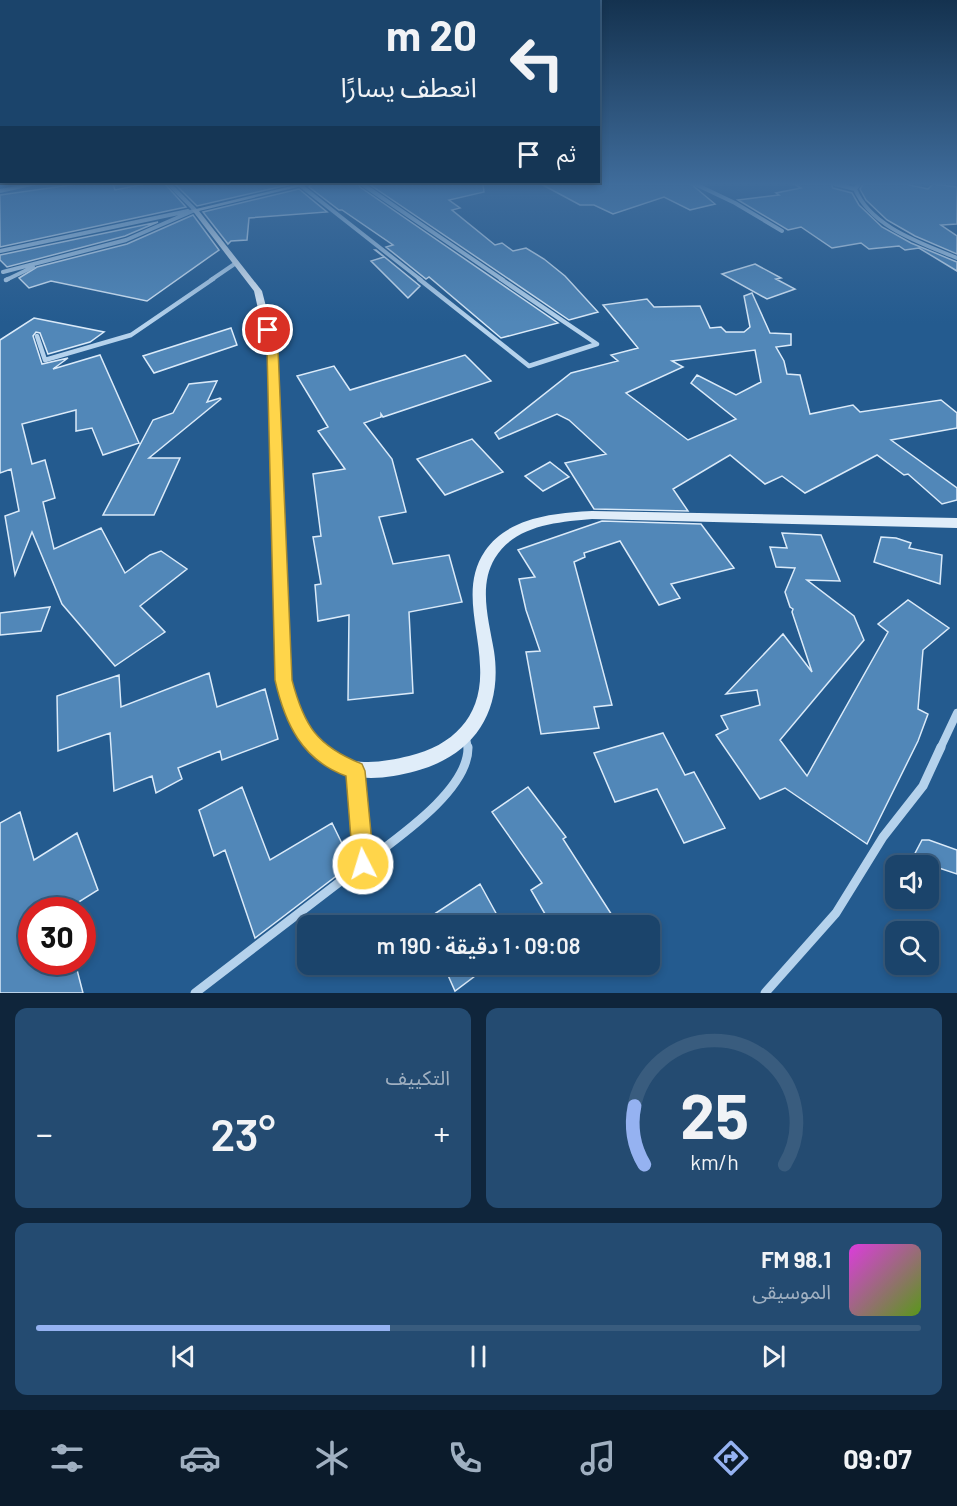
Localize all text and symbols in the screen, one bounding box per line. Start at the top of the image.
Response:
text: 20 m [386,9,477,59]
icon: left [498,24,576,102]
text: انعطف يسارًا [340,70,477,102]
icon: arrive [512,138,545,171]
text: ثم [557,140,576,166]
pin [242,304,293,355]
icon: arrive [251,313,284,346]
position arrow [331,832,395,896]
map controls [885,855,939,975]
button: sound [885,855,939,909]
speed limit sign: 30 [18,897,96,975]
button: search [885,921,939,975]
text: 09:08 · 1 دقيقة · 190 m [377,932,580,958]
text: التكييف [386,1065,450,1089]
text: 25 [680,1077,748,1151]
text: 23° [210,1106,276,1160]
text: − [36,1113,53,1153]
text: + [434,1113,450,1153]
text: km/h [690,1149,738,1174]
text: 98.1 FM [761,1246,831,1272]
text: الموسيقى [752,1279,831,1303]
icon: previous [167,1340,200,1373]
icon: pause [462,1340,495,1373]
icon: next [757,1340,790,1373]
icon: filters [46,1437,88,1479]
icon: car [179,1437,221,1479]
icon: climate [311,1437,353,1479]
icon: phone [444,1437,486,1479]
icon: music [577,1437,619,1479]
icon: directions [710,1437,752,1479]
text: 09:07 [843,1442,912,1474]

